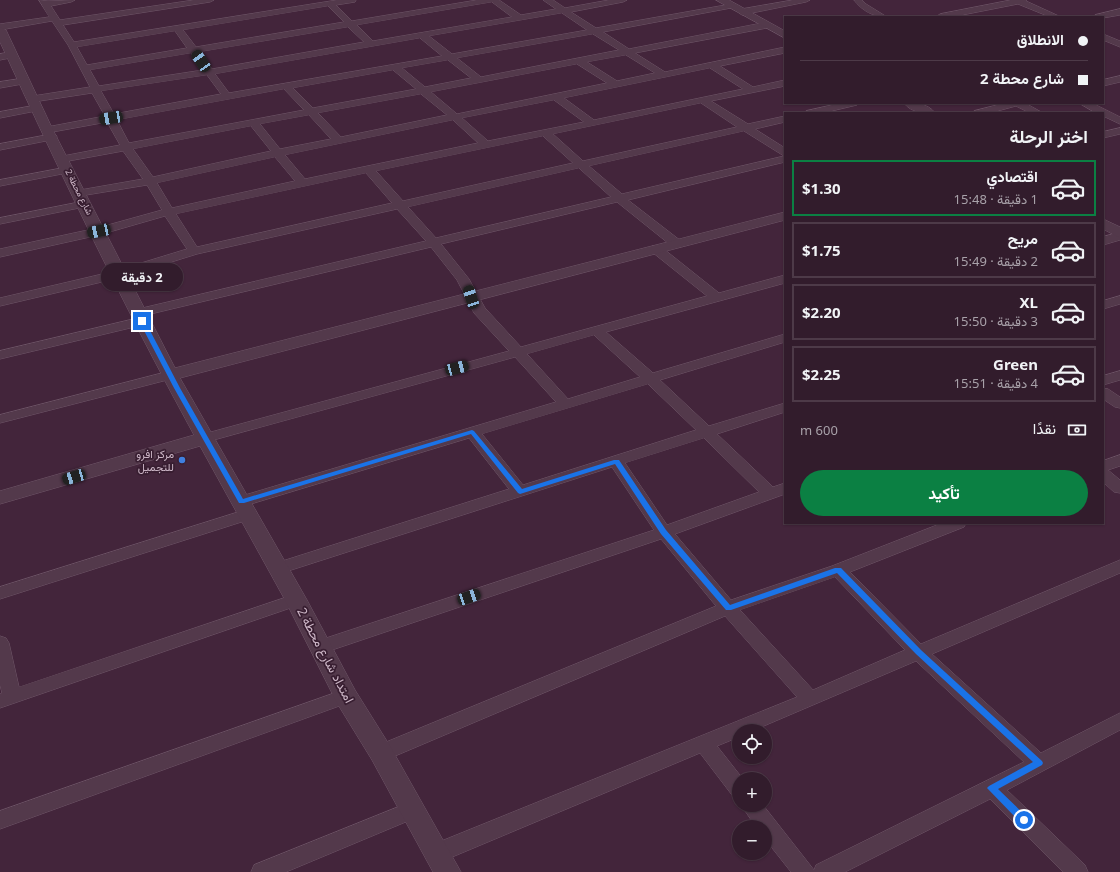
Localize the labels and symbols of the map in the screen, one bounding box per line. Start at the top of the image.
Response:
car [189,48,213,74]
car [98,110,124,126]
street label: شارع محطة 2 [62,167,97,217]
car [86,223,112,239]
callout: 2 دقيقة [101,263,183,291]
car [462,284,480,310]
route end [133,312,151,330]
car [444,359,470,377]
place label: مركز افرو للتجميل [136,446,174,474]
marker: مركز افرو للتجميل [177,455,187,465]
car [61,468,87,486]
car [456,587,482,607]
street label: امتداد شارع محطة 2 [292,604,359,706]
route start [1015,811,1033,829]

